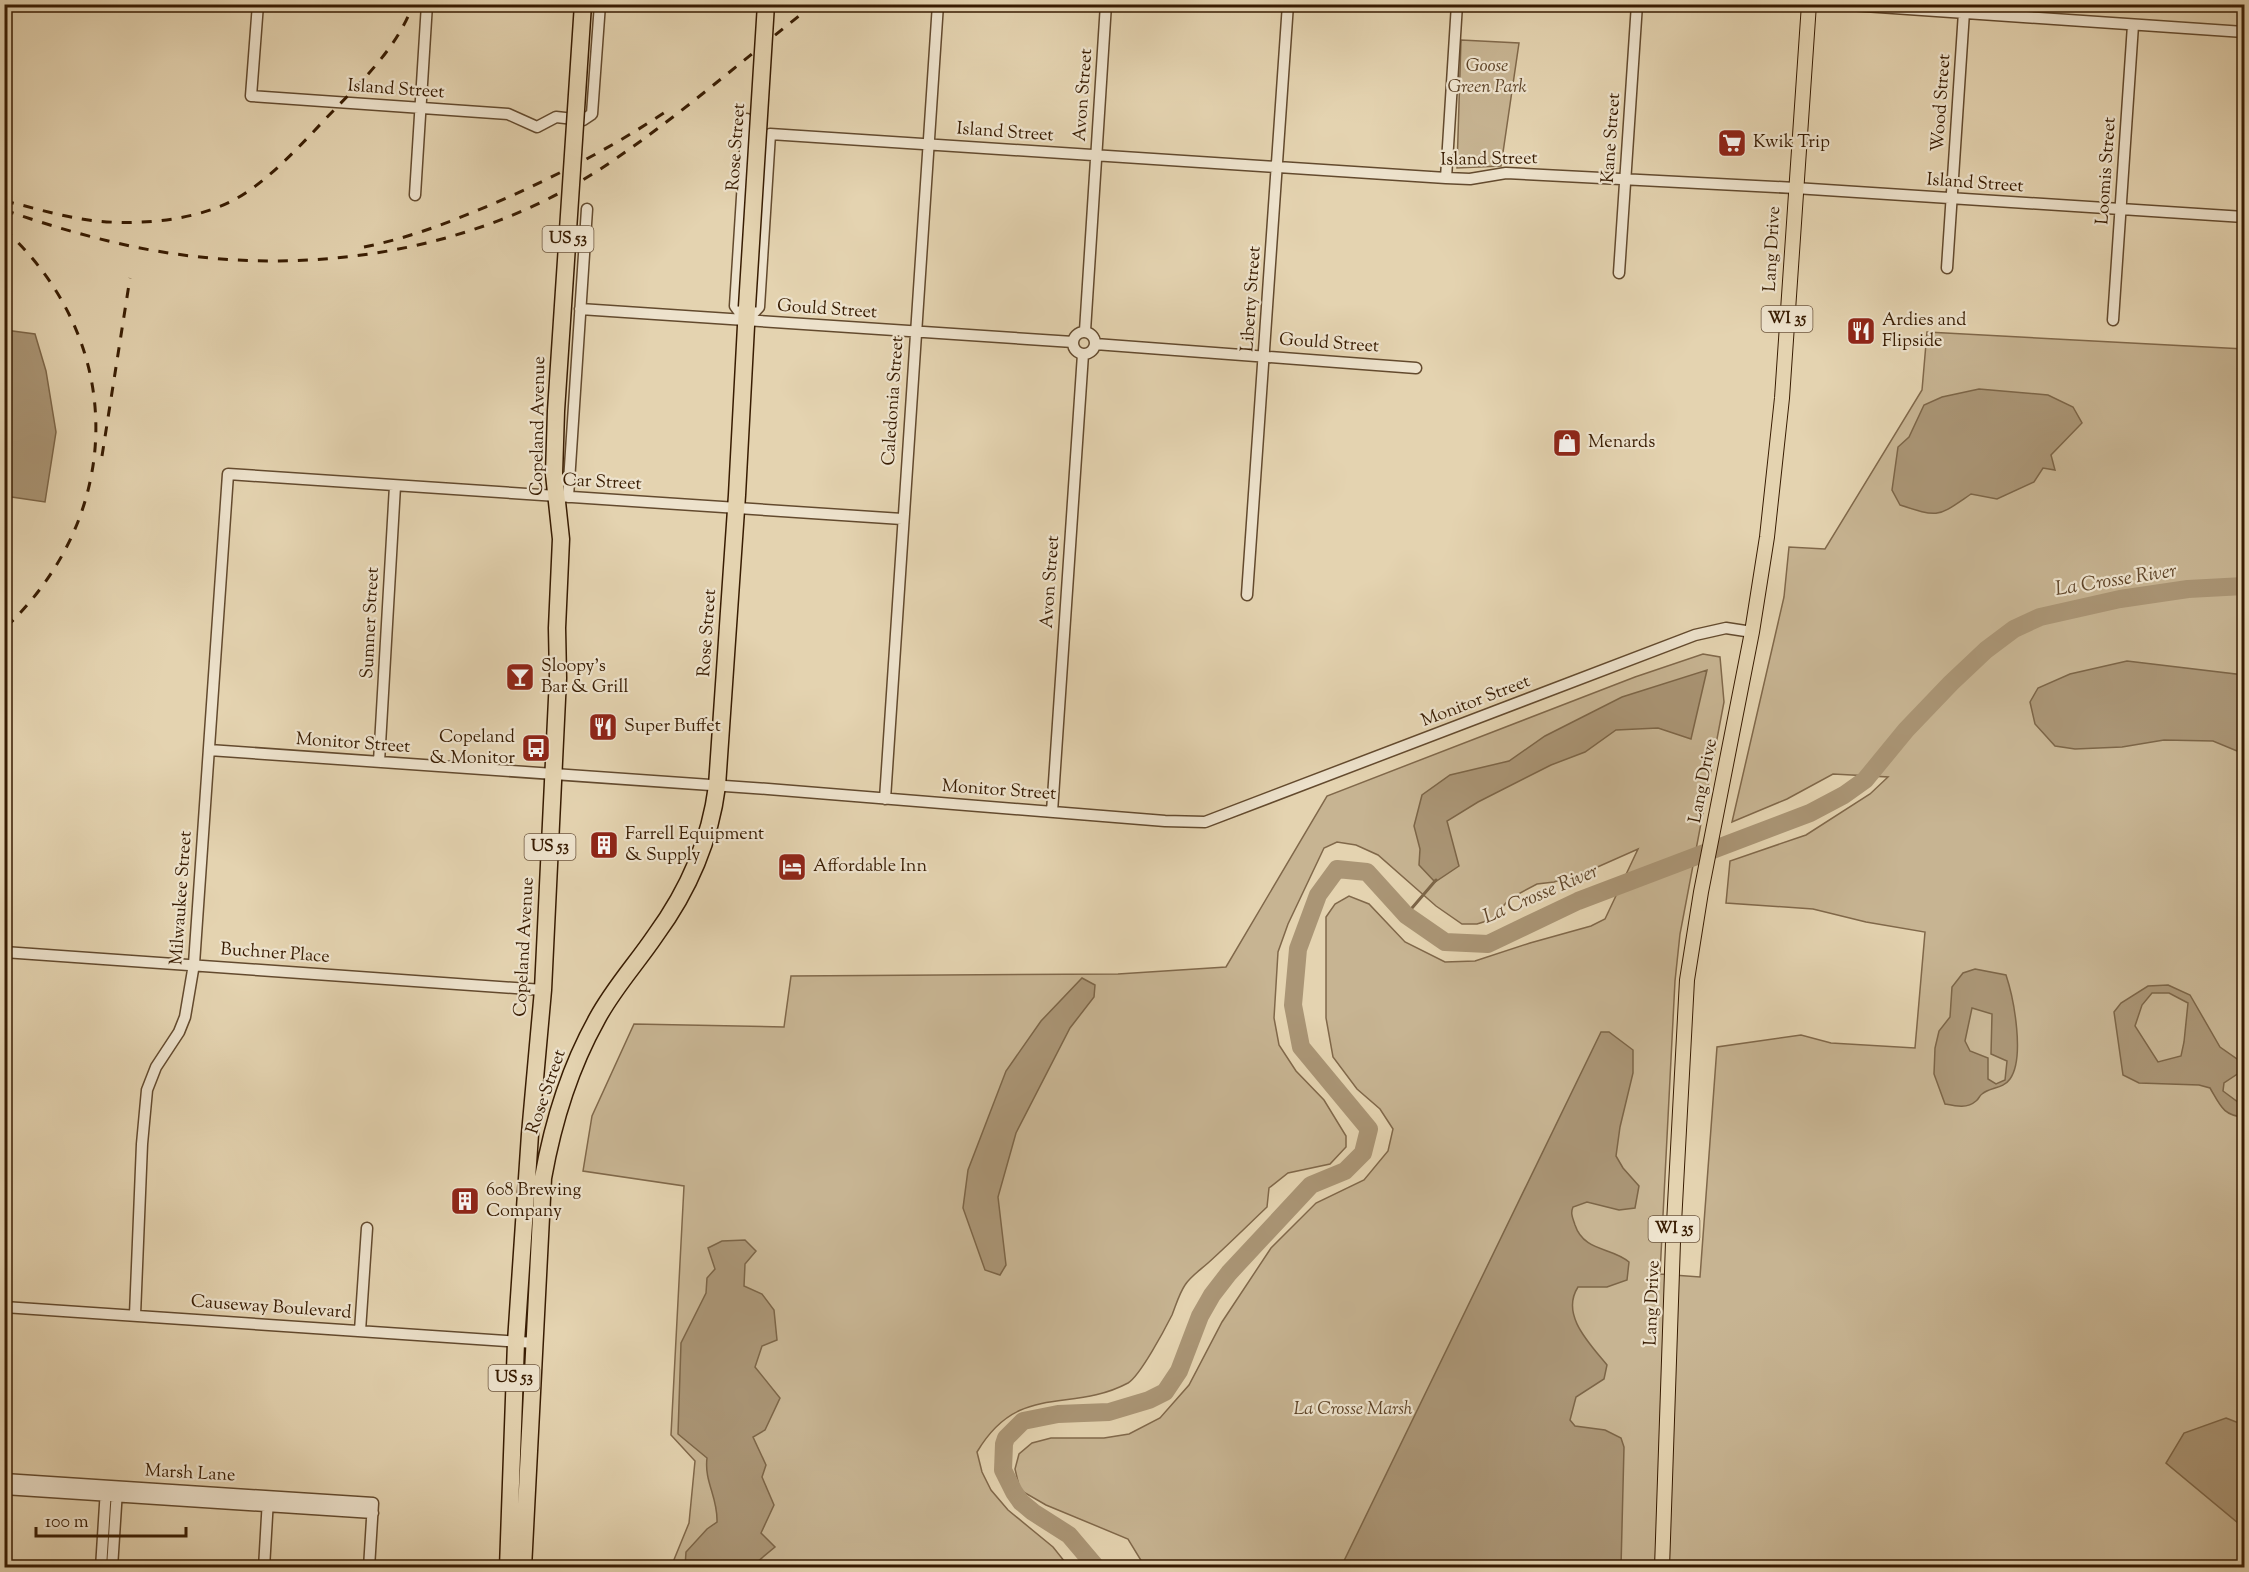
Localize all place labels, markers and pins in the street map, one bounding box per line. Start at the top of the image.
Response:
supermarket icon: Kwik Trip [1716,127,1748,159]
place label: Kwik Trip [1753,130,1830,156]
place label: Ardies and Flipside [1882,308,1966,355]
restaurant icon: Ardies and Flipside [1845,315,1877,347]
shop icon: Menards [1551,427,1583,459]
place label: Menards [1588,430,1655,456]
place label: Sloopy's Bar & Grill [541,654,628,701]
bar icon: Sloopy's Bar & Grill [504,661,536,693]
restaurant icon: Super Buffet [587,711,619,743]
place label: Super Buffet [624,714,721,740]
place label: Copeland & Monitor [430,725,515,772]
bus stop icon: Copeland & Monitor [520,732,552,764]
place label: Farrell Equipment & Supply [625,822,764,869]
building icon: Farrell Equipment & Supply [588,829,620,861]
hotel icon: Affordable Inn [776,851,808,883]
place label: Affordable Inn [813,854,927,880]
place label: 608 Brewing Company [486,1178,582,1225]
building icon: 608 Brewing Company [449,1185,481,1217]

